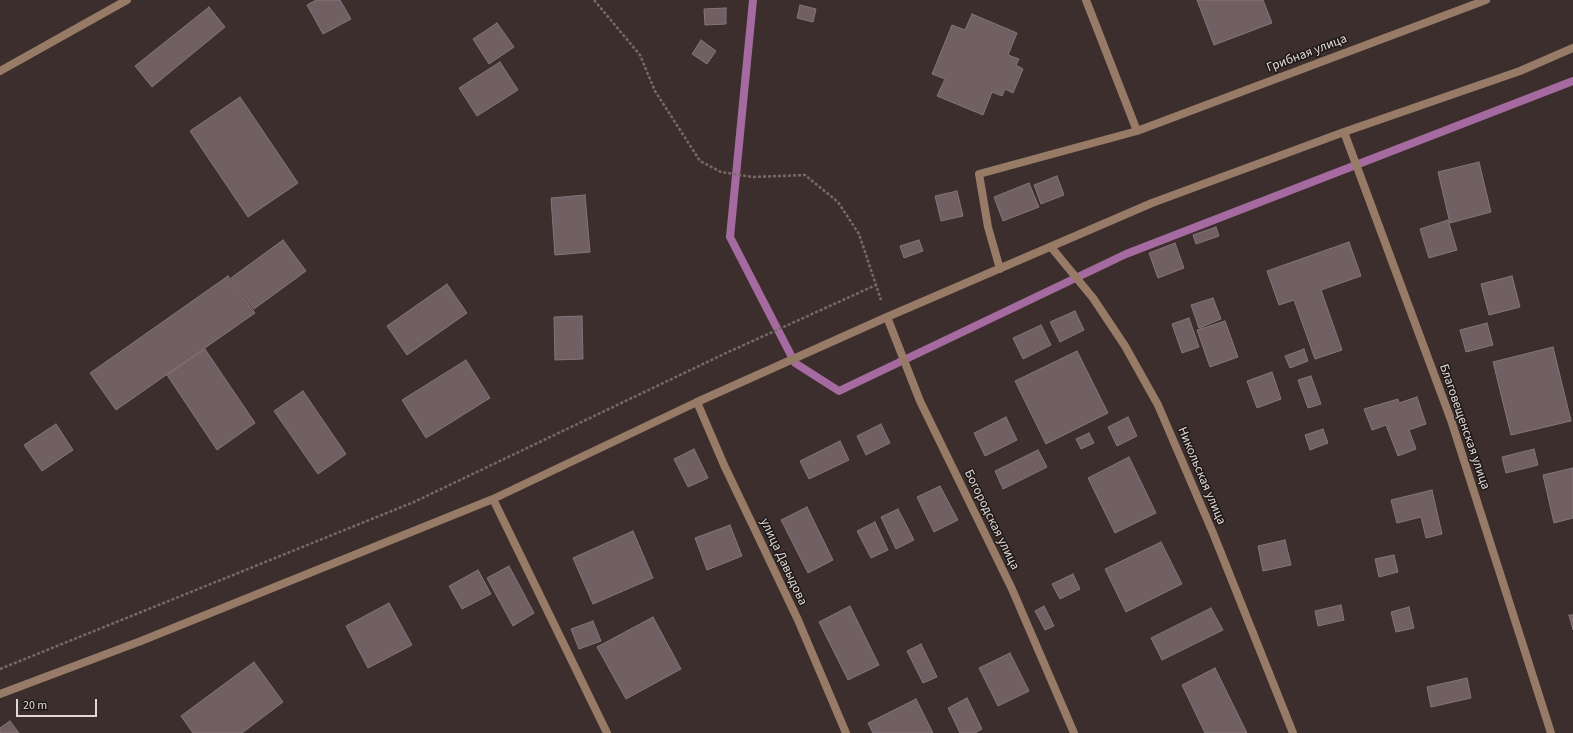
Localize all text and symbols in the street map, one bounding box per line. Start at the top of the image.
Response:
street label: Грибная улица [1265,32,1349,76]
street label: Благовещенская улица [1435,362,1493,492]
street label: Никольская улица [1173,425,1229,527]
street label: Богородская улица [960,467,1022,573]
street label: улица Давыдова [756,516,810,608]
scale bar [18,691,99,717]
text: 20 m [23,697,47,714]

